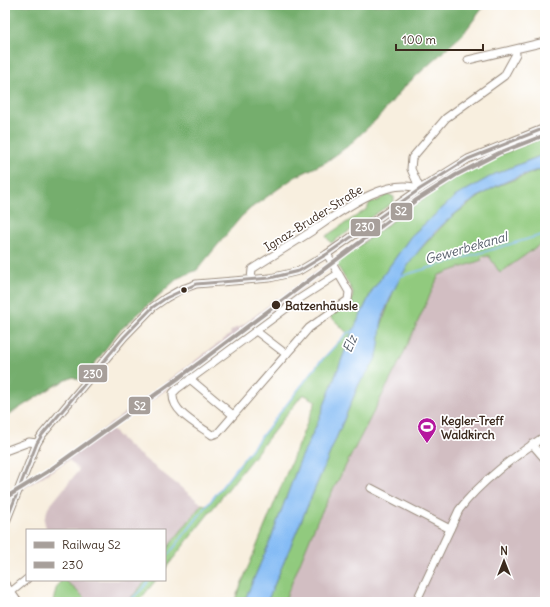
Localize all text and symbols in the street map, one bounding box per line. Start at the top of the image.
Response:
scale bar [396,26,483,52]
text: 100 m [402,32,436,47]
street label: Ignaz-Bruder-Straße [261,182,365,254]
line badge: S2 [390,202,413,221]
text: S2 [395,204,407,218]
line badge: 230 [350,218,381,237]
text: 230 [355,220,375,234]
water label: Gewerbekanal [423,228,511,268]
unlabelled marker [179,285,189,295]
place label: Batzenhäusle [285,298,359,313]
marker: Batzenhäusle [270,299,282,311]
water label: Elz [339,331,362,355]
line badge: 230 [78,364,108,383]
text: 230 [83,367,103,381]
line badge: S2 [128,396,151,415]
text: S2 [134,399,146,413]
place label: Kegler-Treff Waldkirch [441,413,505,442]
sports icon: Kegler-Treff Waldkirch [416,416,438,444]
legend [26,529,166,581]
text: Railway S2 [62,537,121,552]
north arrow [484,541,524,581]
text: N [500,544,508,558]
text: 230 [62,557,83,572]

